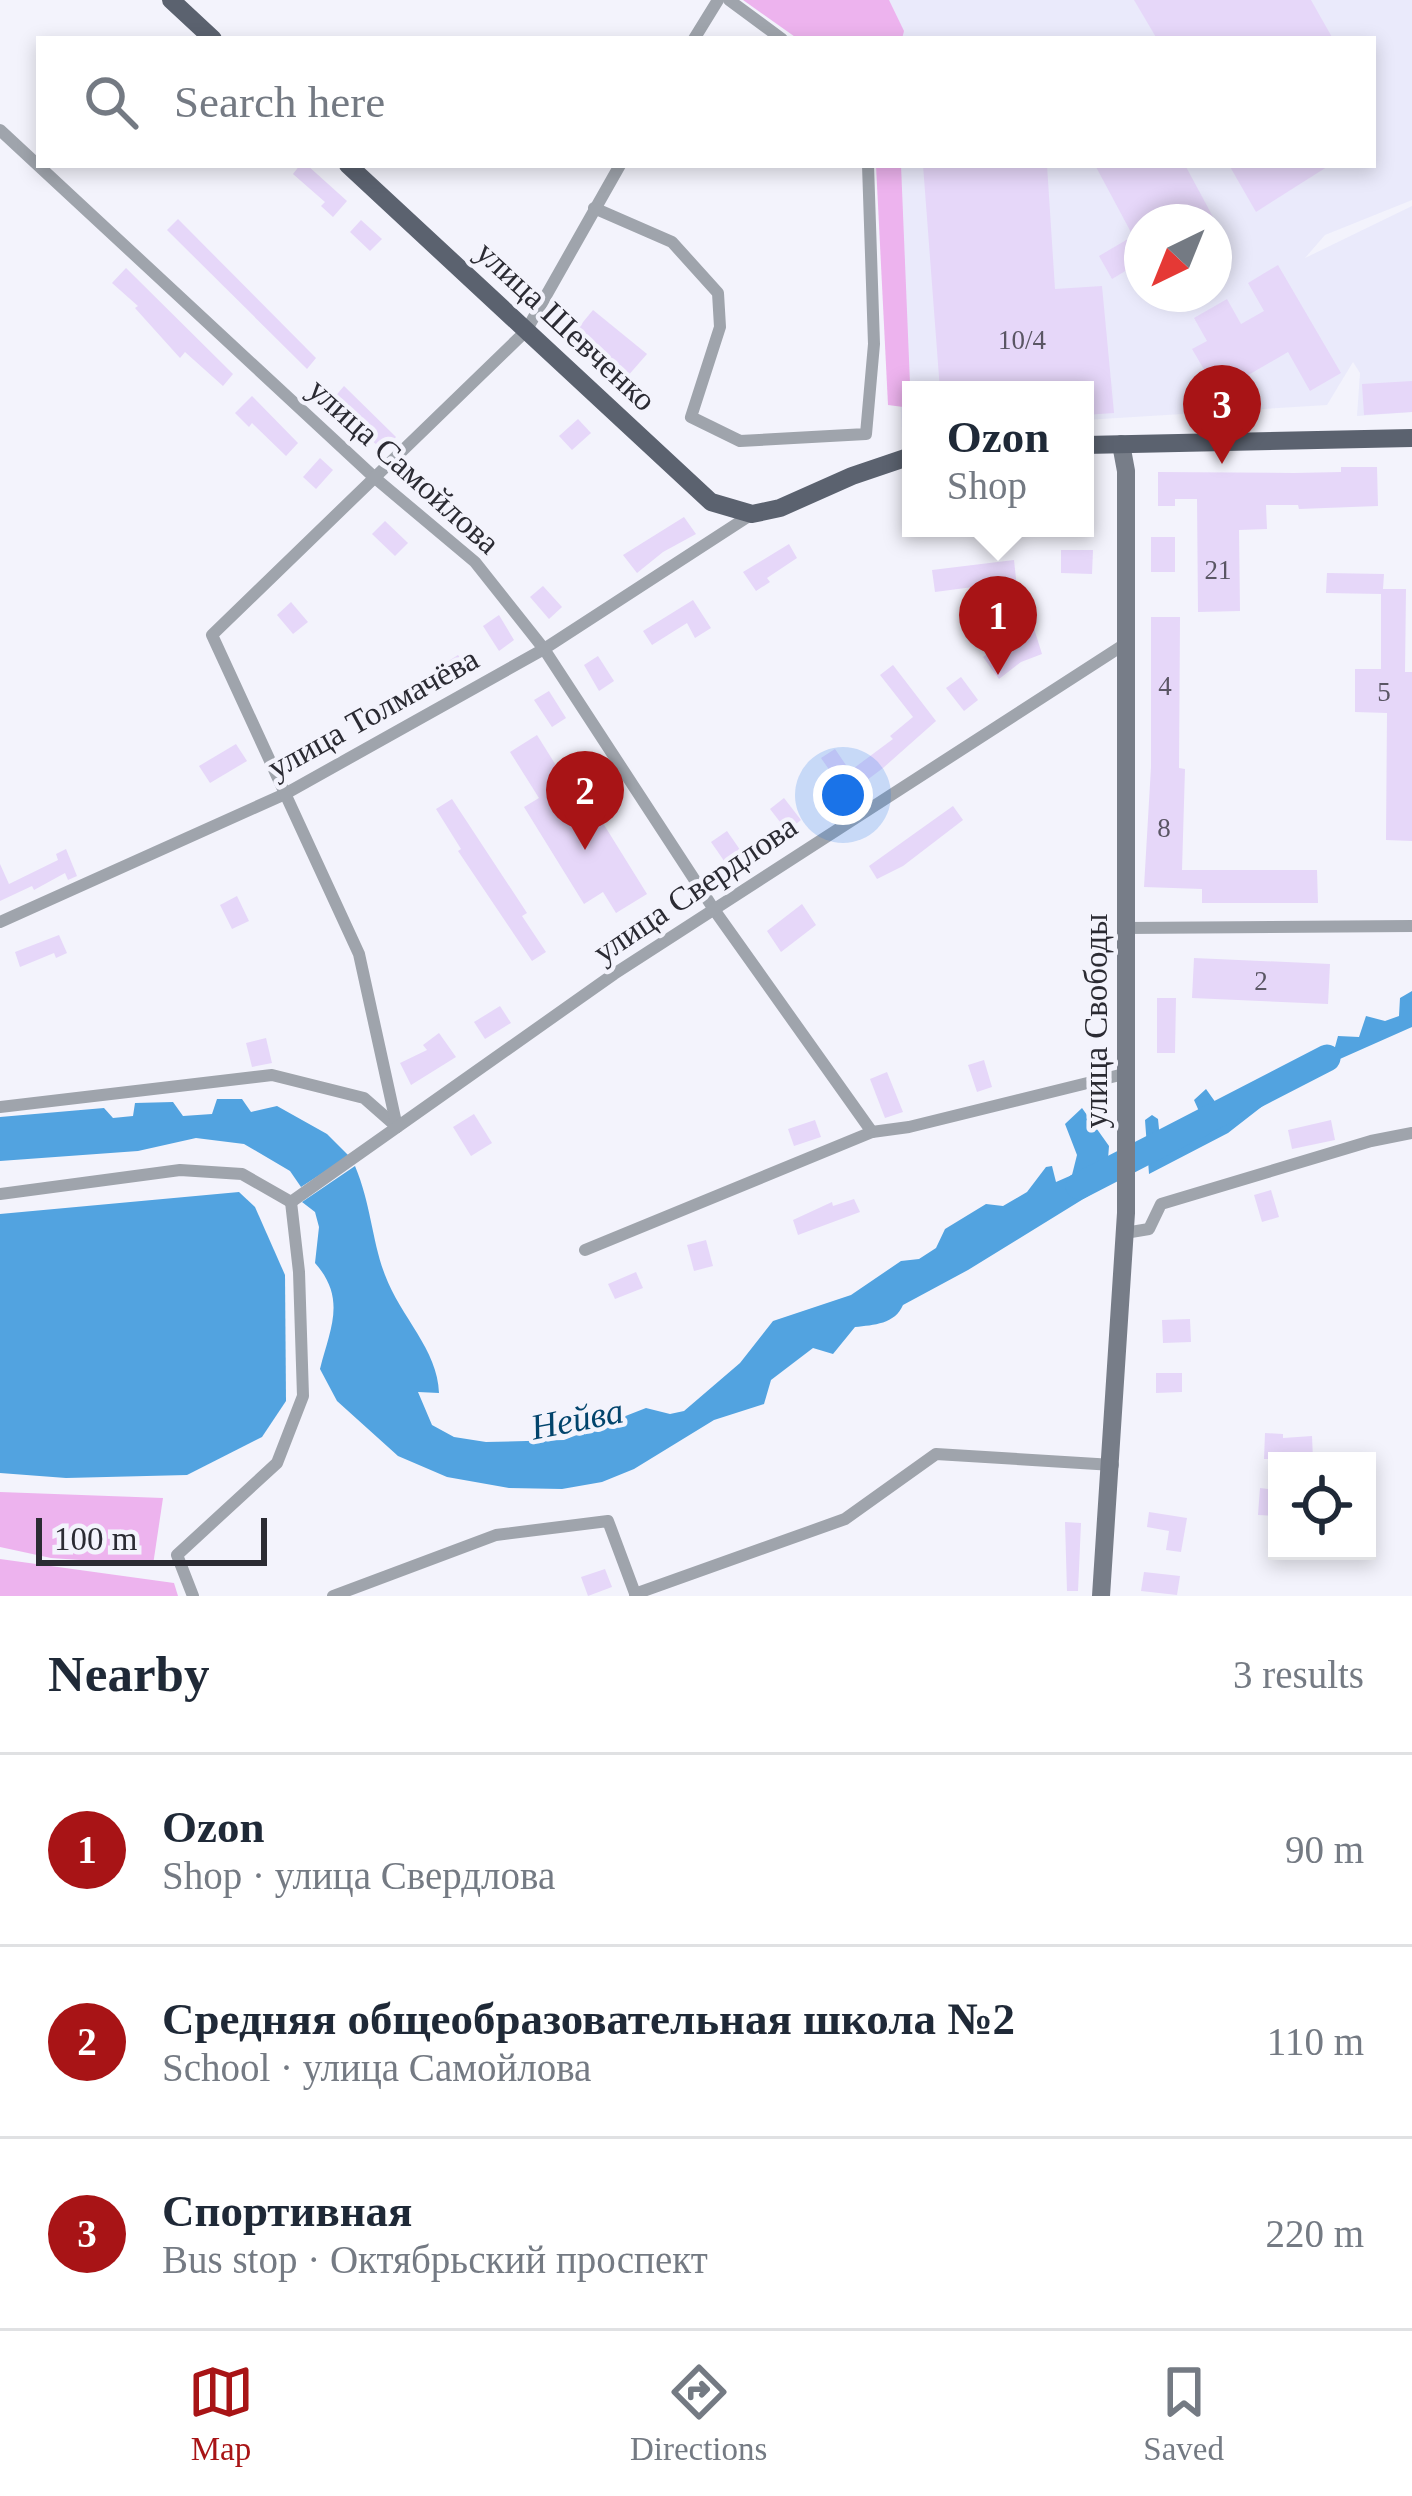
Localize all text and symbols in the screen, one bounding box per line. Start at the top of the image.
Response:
search box [36,36,1376,168]
icon: search [78,69,144,135]
text: Search here [174,77,385,127]
north arrow [1124,204,1232,312]
street label: улица Шевченко [469,234,663,418]
house number: 10/4 [998,325,1046,355]
pin: 3 [1183,365,1261,464]
street label: улица Самойлова [301,371,507,561]
popup [902,381,1094,537]
text: Ozon [947,412,1049,462]
text: Shop [947,464,1027,507]
house number: 21 [1205,555,1232,585]
pin: 1 [959,576,1037,675]
street label: улица Толмачёва [262,640,485,786]
house number: 4 [1158,671,1172,701]
house number: 5 [1377,677,1391,707]
pin: 2 [546,751,624,850]
your location [813,765,873,825]
street label: улица Свердлова [587,808,804,970]
house number: 8 [1157,813,1171,843]
street label: улица Свободы [1078,914,1114,1128]
house number: 2 [1254,966,1268,996]
water label: Нейва [526,1390,627,1448]
map controls [1268,1452,1376,1560]
button: locate [1268,1452,1376,1560]
scale bar [36,1512,267,1565]
text: 100 m [54,1521,137,1557]
text: Nearby [48,1646,209,1702]
text: 3 results [1233,1653,1364,1696]
text: Ozon [162,1802,265,1852]
text: 1 [77,1828,97,1871]
text: 90 m [1285,1828,1364,1871]
text: Shop · улица Свердлова [162,1854,555,1897]
text: Средняя общеобразовательная школа №2 [162,1994,1015,2044]
text: 2 [77,2020,97,2063]
text: 110 m [1267,2020,1364,2063]
text: School · улица Самойлова [162,2046,591,2089]
text: Спортивная [162,2186,412,2236]
text: 3 [77,2212,97,2255]
text: 220 m [1265,2212,1364,2255]
text: Bus stop · Октябрьский проспект [162,2238,708,2281]
tab: Map [188,2359,254,2468]
tab: Directions [630,2359,767,2468]
tab: Saved [1143,2359,1224,2468]

